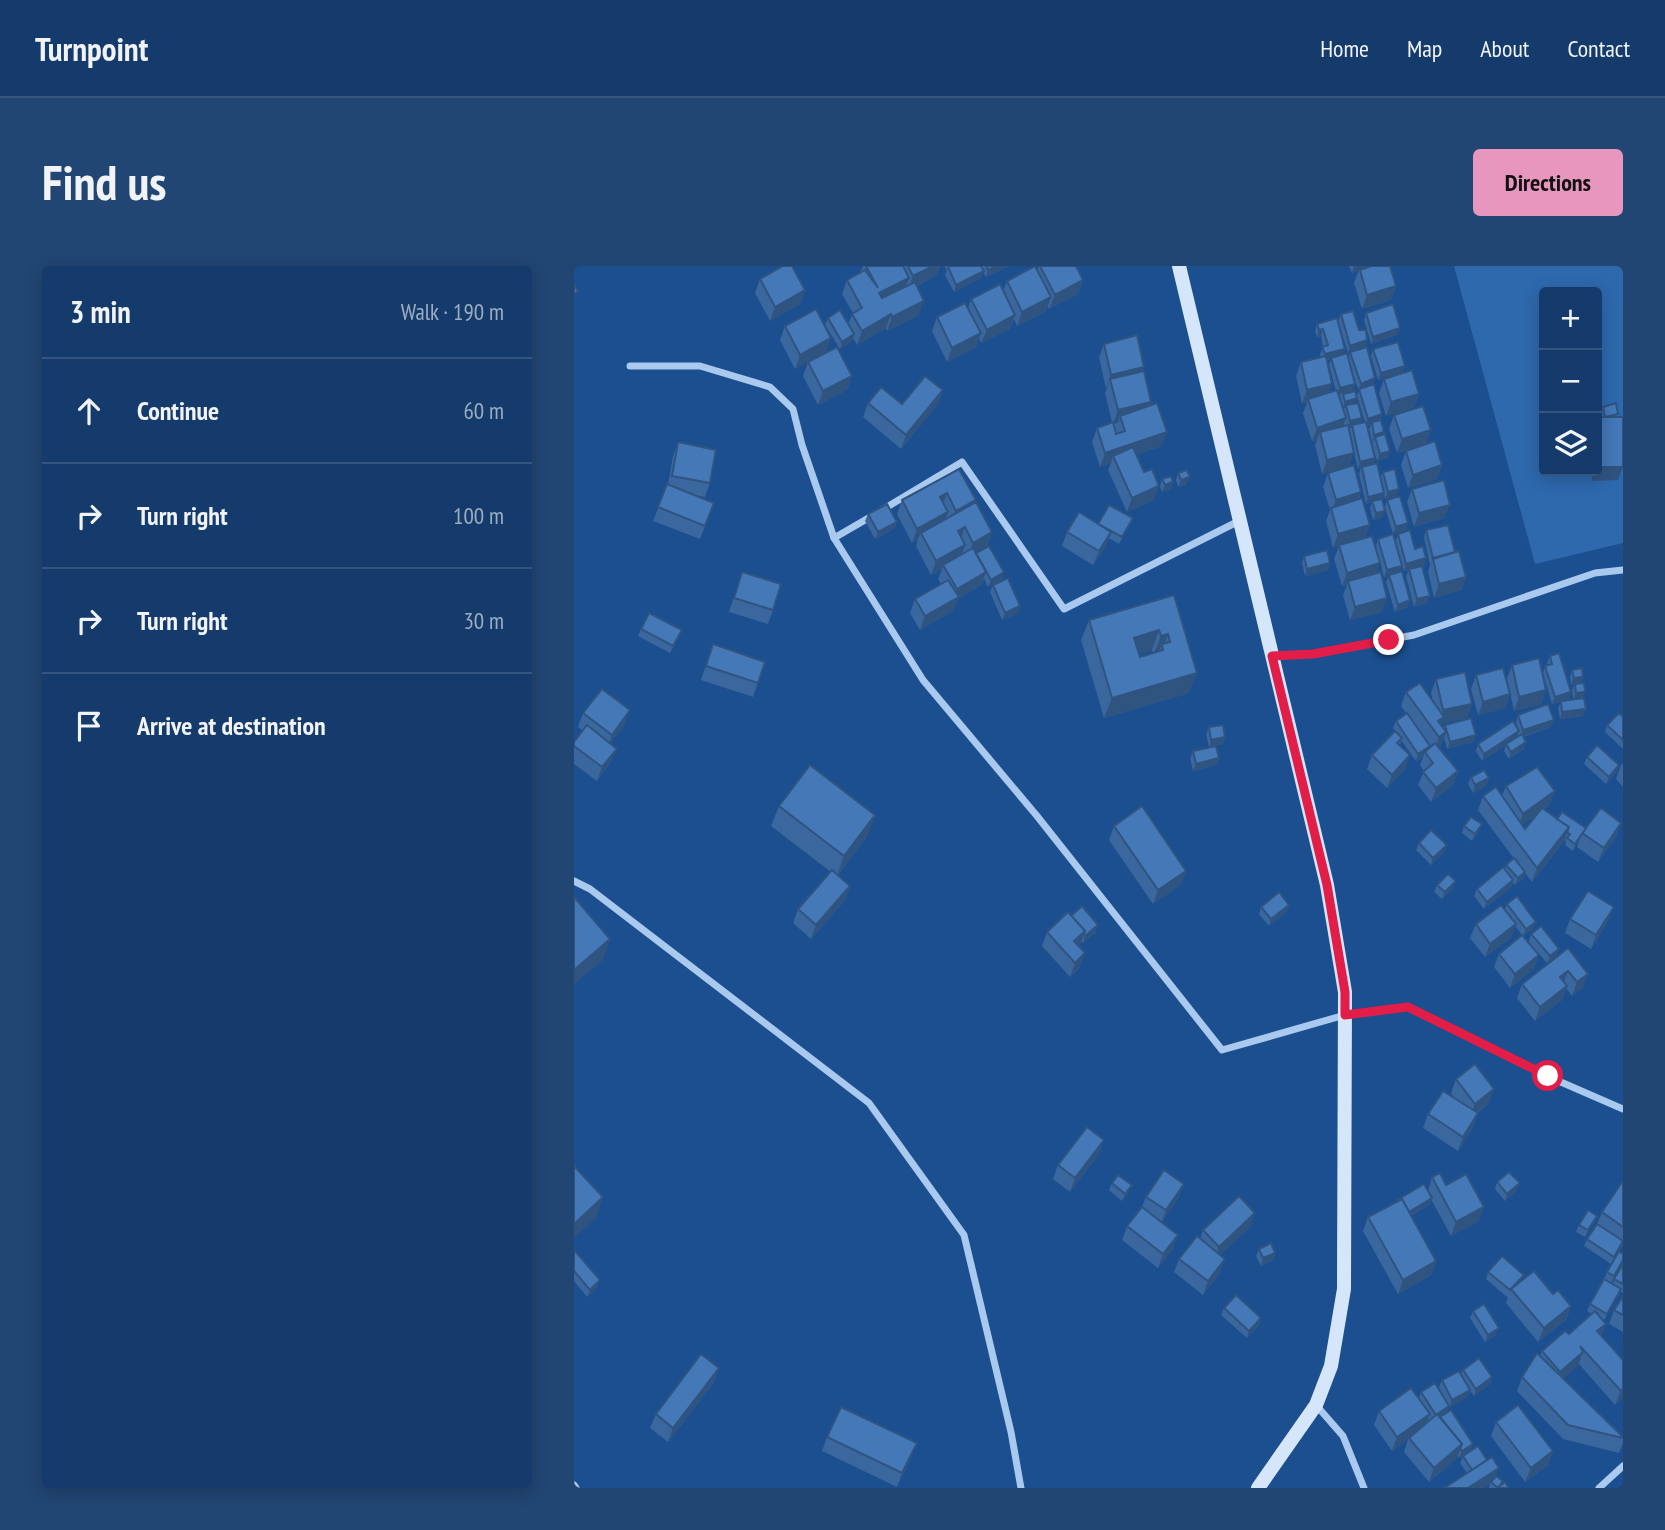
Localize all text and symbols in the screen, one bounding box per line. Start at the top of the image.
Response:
text: Turnpoint [35,27,148,70]
text: Home [1320,33,1369,64]
text: Map [1407,33,1442,64]
text: About [1480,33,1529,64]
text: Contact [1567,33,1630,64]
button: Directions [1473,149,1623,216]
text: Find us [42,150,166,214]
map controls [1539,287,1602,476]
button: + [1539,287,1602,350]
text: 3 min [70,292,131,331]
text: Walk · 190 m [401,297,504,326]
button: − [1539,350,1602,413]
icon: ahead [70,392,108,430]
text: Continue [137,394,219,427]
text: 60 m [463,396,504,425]
button: layers [1539,413,1602,476]
icon: right [70,497,108,535]
text: Turn right [137,499,228,532]
text: 100 m [453,501,504,530]
icon: right [70,602,108,640]
text: Turn right [137,604,228,637]
text: 30 m [463,606,504,635]
route end [1373,624,1404,655]
icon: arrive [70,707,108,745]
text: Arrive at destination [137,709,326,742]
route start [1532,1060,1563,1091]

